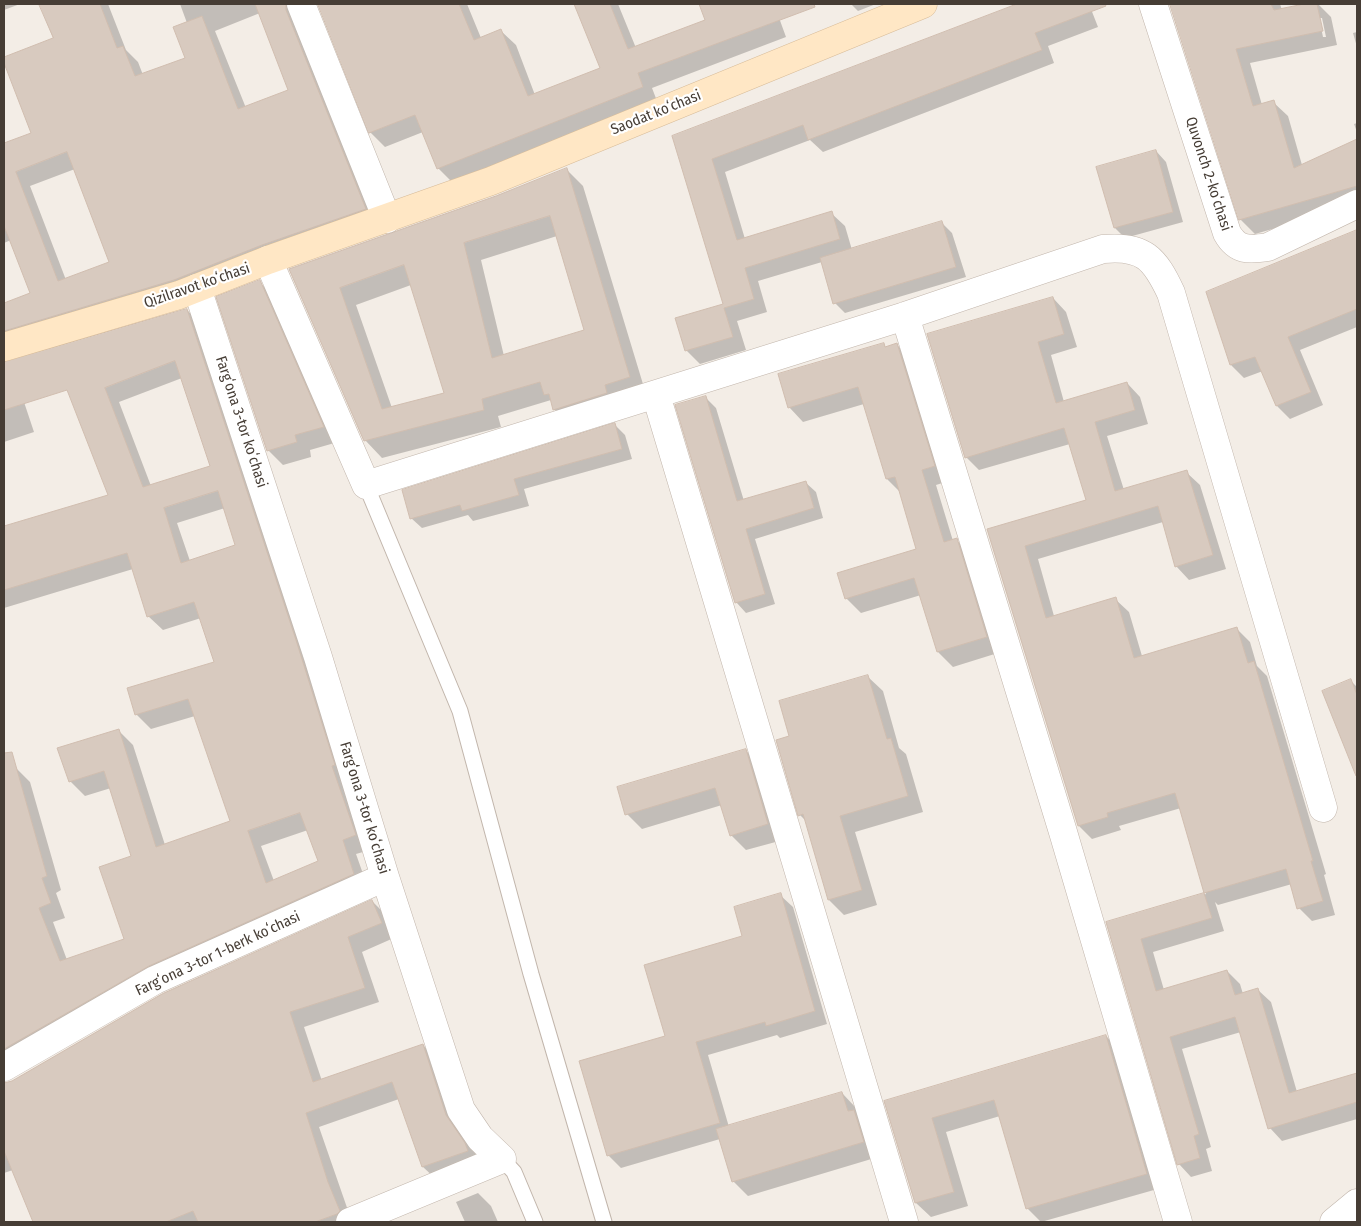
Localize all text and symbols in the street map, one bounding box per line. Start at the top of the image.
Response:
street label: Saodat koʻchasi [608,87,704,139]
street label: Quvonch 2-koʻchasi [1181,115,1235,233]
street label: Qizilravot koʻchasi [142,259,252,313]
street label: Fargʻona 3-tor koʻchasi [211,354,271,490]
street label: Fargʻona 3-tor koʻchasi [335,740,393,876]
street label: Fargʻona 3-tor 1-berk koʻchasi [133,908,303,1000]

